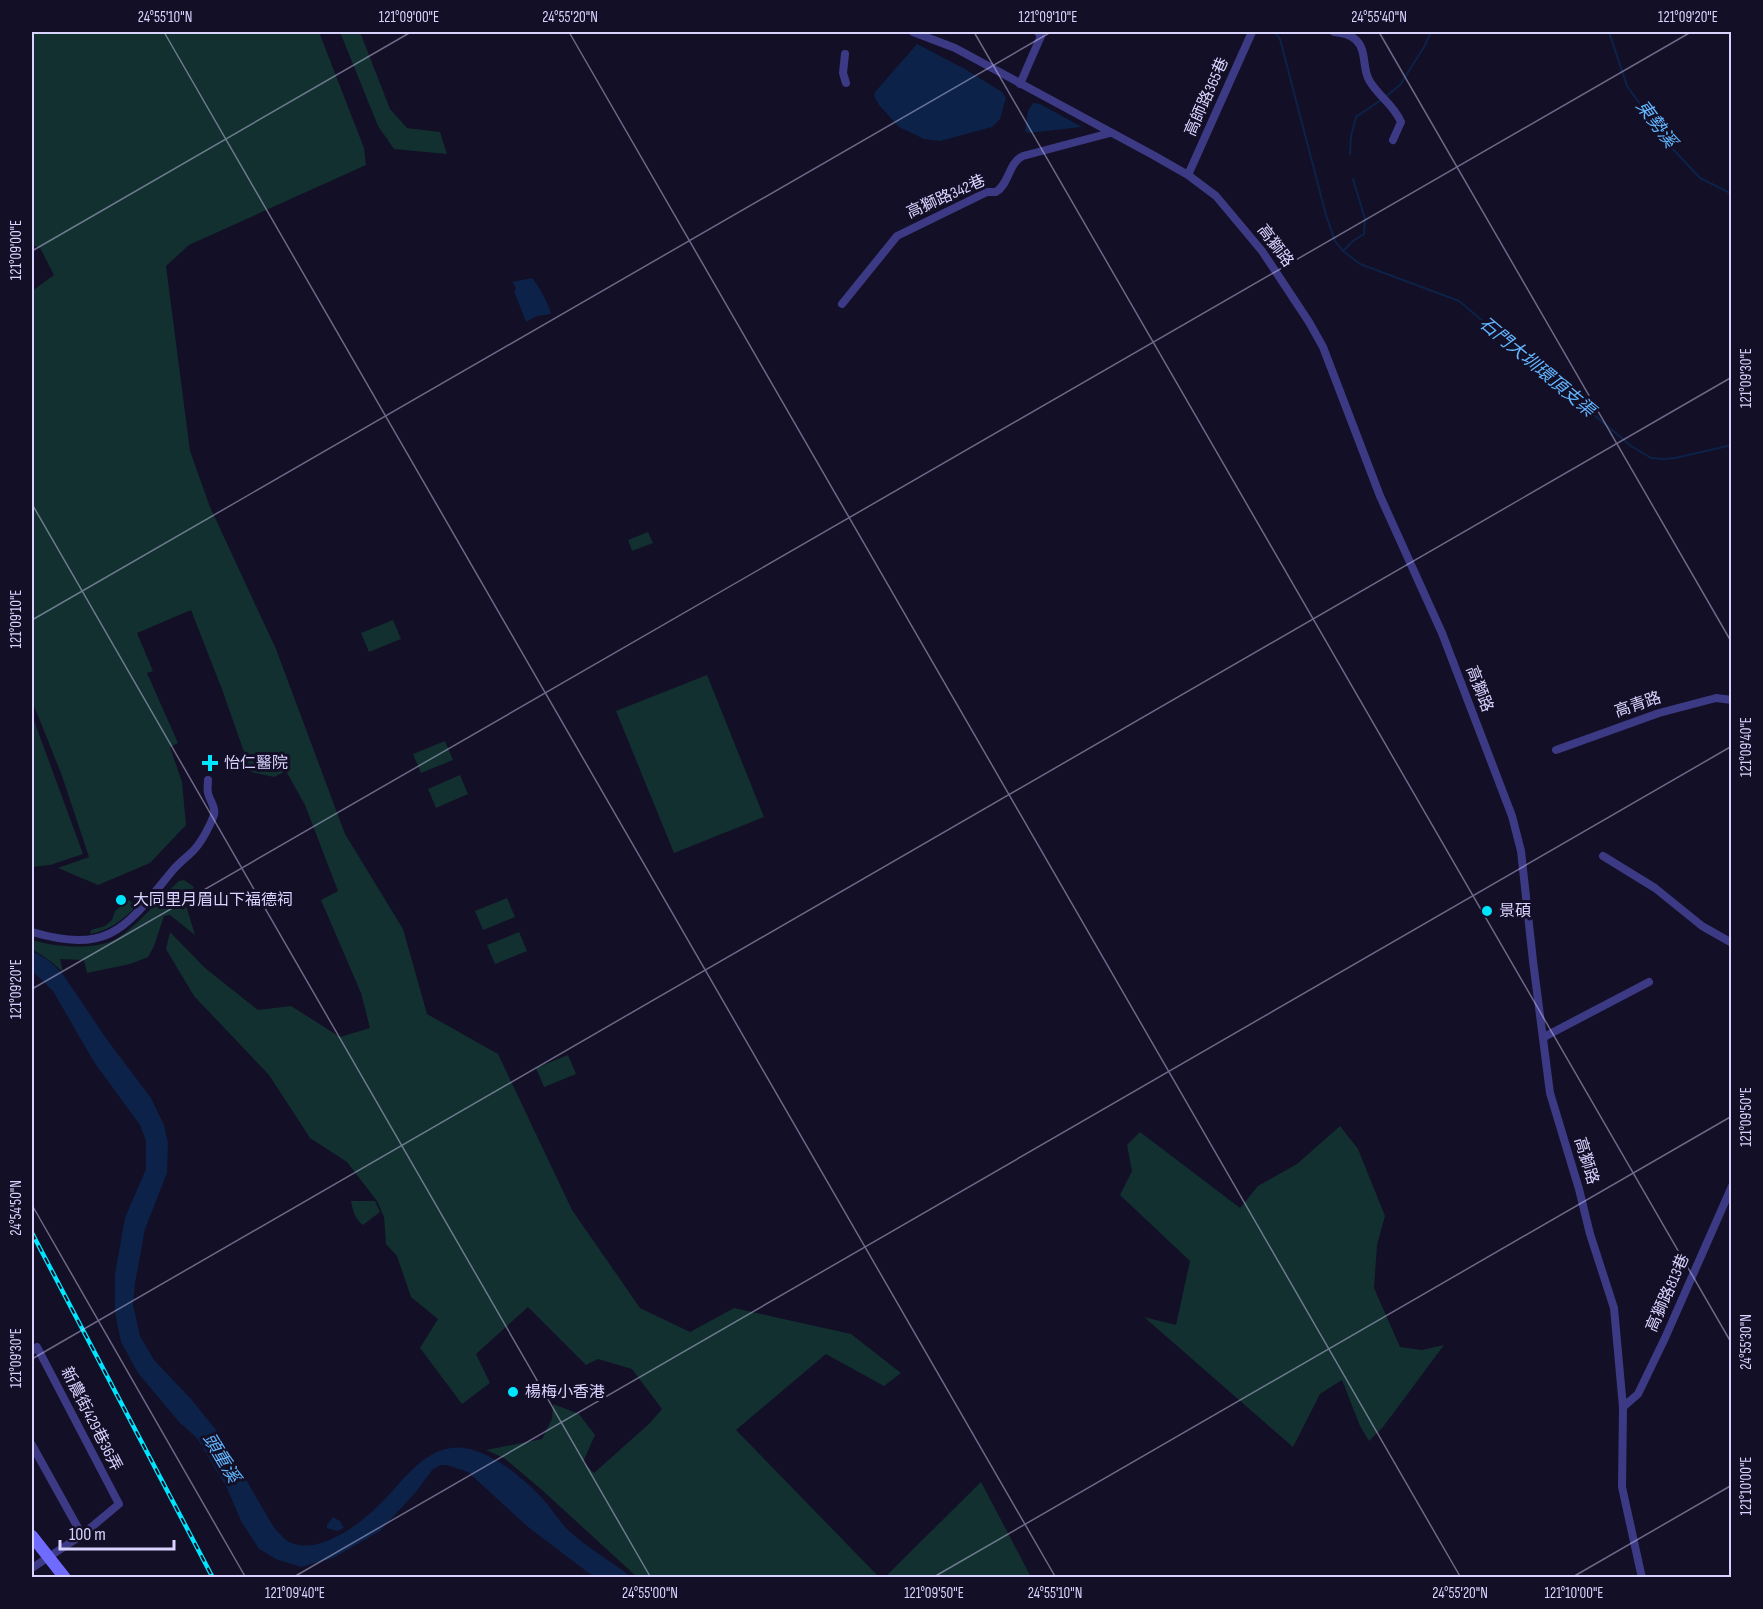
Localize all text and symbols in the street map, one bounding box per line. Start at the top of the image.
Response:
text: 24°55'10"N [138,8,192,27]
text: 121°09'00"E [379,8,439,27]
text: 24°55'20"N [542,8,598,27]
text: 121°09'10"E [1019,8,1077,27]
text: 24°55'40"N [1351,8,1407,27]
text: 121°09'20"E [1658,8,1718,27]
street label: 高師路365巷 [1181,55,1233,139]
water label: 東勢溪 [1631,96,1682,154]
street label: 高獅路342巷 [904,171,988,223]
text: 121°09'00"E [7,220,26,280]
street label: 高獅路 [1253,221,1297,271]
water label: 石門大圳環頂支渠 [1475,313,1601,423]
text: 121°09'30"E [1737,348,1756,408]
text: 121°09'10"E [7,590,26,648]
street label: 高獅路 [1462,663,1496,715]
street label: 高青路 [1612,688,1664,722]
text: 121°09'40"E [1737,717,1756,777]
marker: 怡仁醫院 [201,754,219,772]
place label: 怡仁醫院 [224,754,288,773]
place label: 大同里月眉山下福德祠 [133,891,293,910]
marker: 大同里月眉山下福德祠 [114,893,128,907]
place label: 景碩 [1499,902,1531,921]
marker: 景碩 [1480,904,1494,918]
text: 121°09'20"E [7,959,26,1019]
text: 121°09'50"E [1737,1087,1756,1147]
street label: 高獅路 [1570,1135,1602,1187]
text: 24°54'50"N [7,1180,26,1236]
street label: 高獅路813巷 [1642,1251,1694,1335]
text: 24°55'30"N [1737,1314,1756,1370]
text: 121°09'30"E [7,1328,26,1388]
street label: 新農街429巷36弄 [57,1364,125,1474]
place label: 楊梅小香港 [525,1383,605,1402]
marker: 楊梅小香港 [506,1385,520,1399]
water label: 頭重溪 [198,1429,245,1489]
text: 121°10'00"E [1737,1457,1756,1515]
scale bar [60,1513,174,1551]
text: 100 m [69,1524,106,1545]
text: 121°09'40"E [265,1584,325,1603]
text: 24°55'00"N [622,1584,678,1603]
text: 121°09'50"E [904,1584,964,1603]
text: 24°55'10"N [1028,1584,1082,1603]
text: 24°55'20"N [1432,1584,1488,1603]
text: 121°10'00"E [1545,1584,1603,1603]

